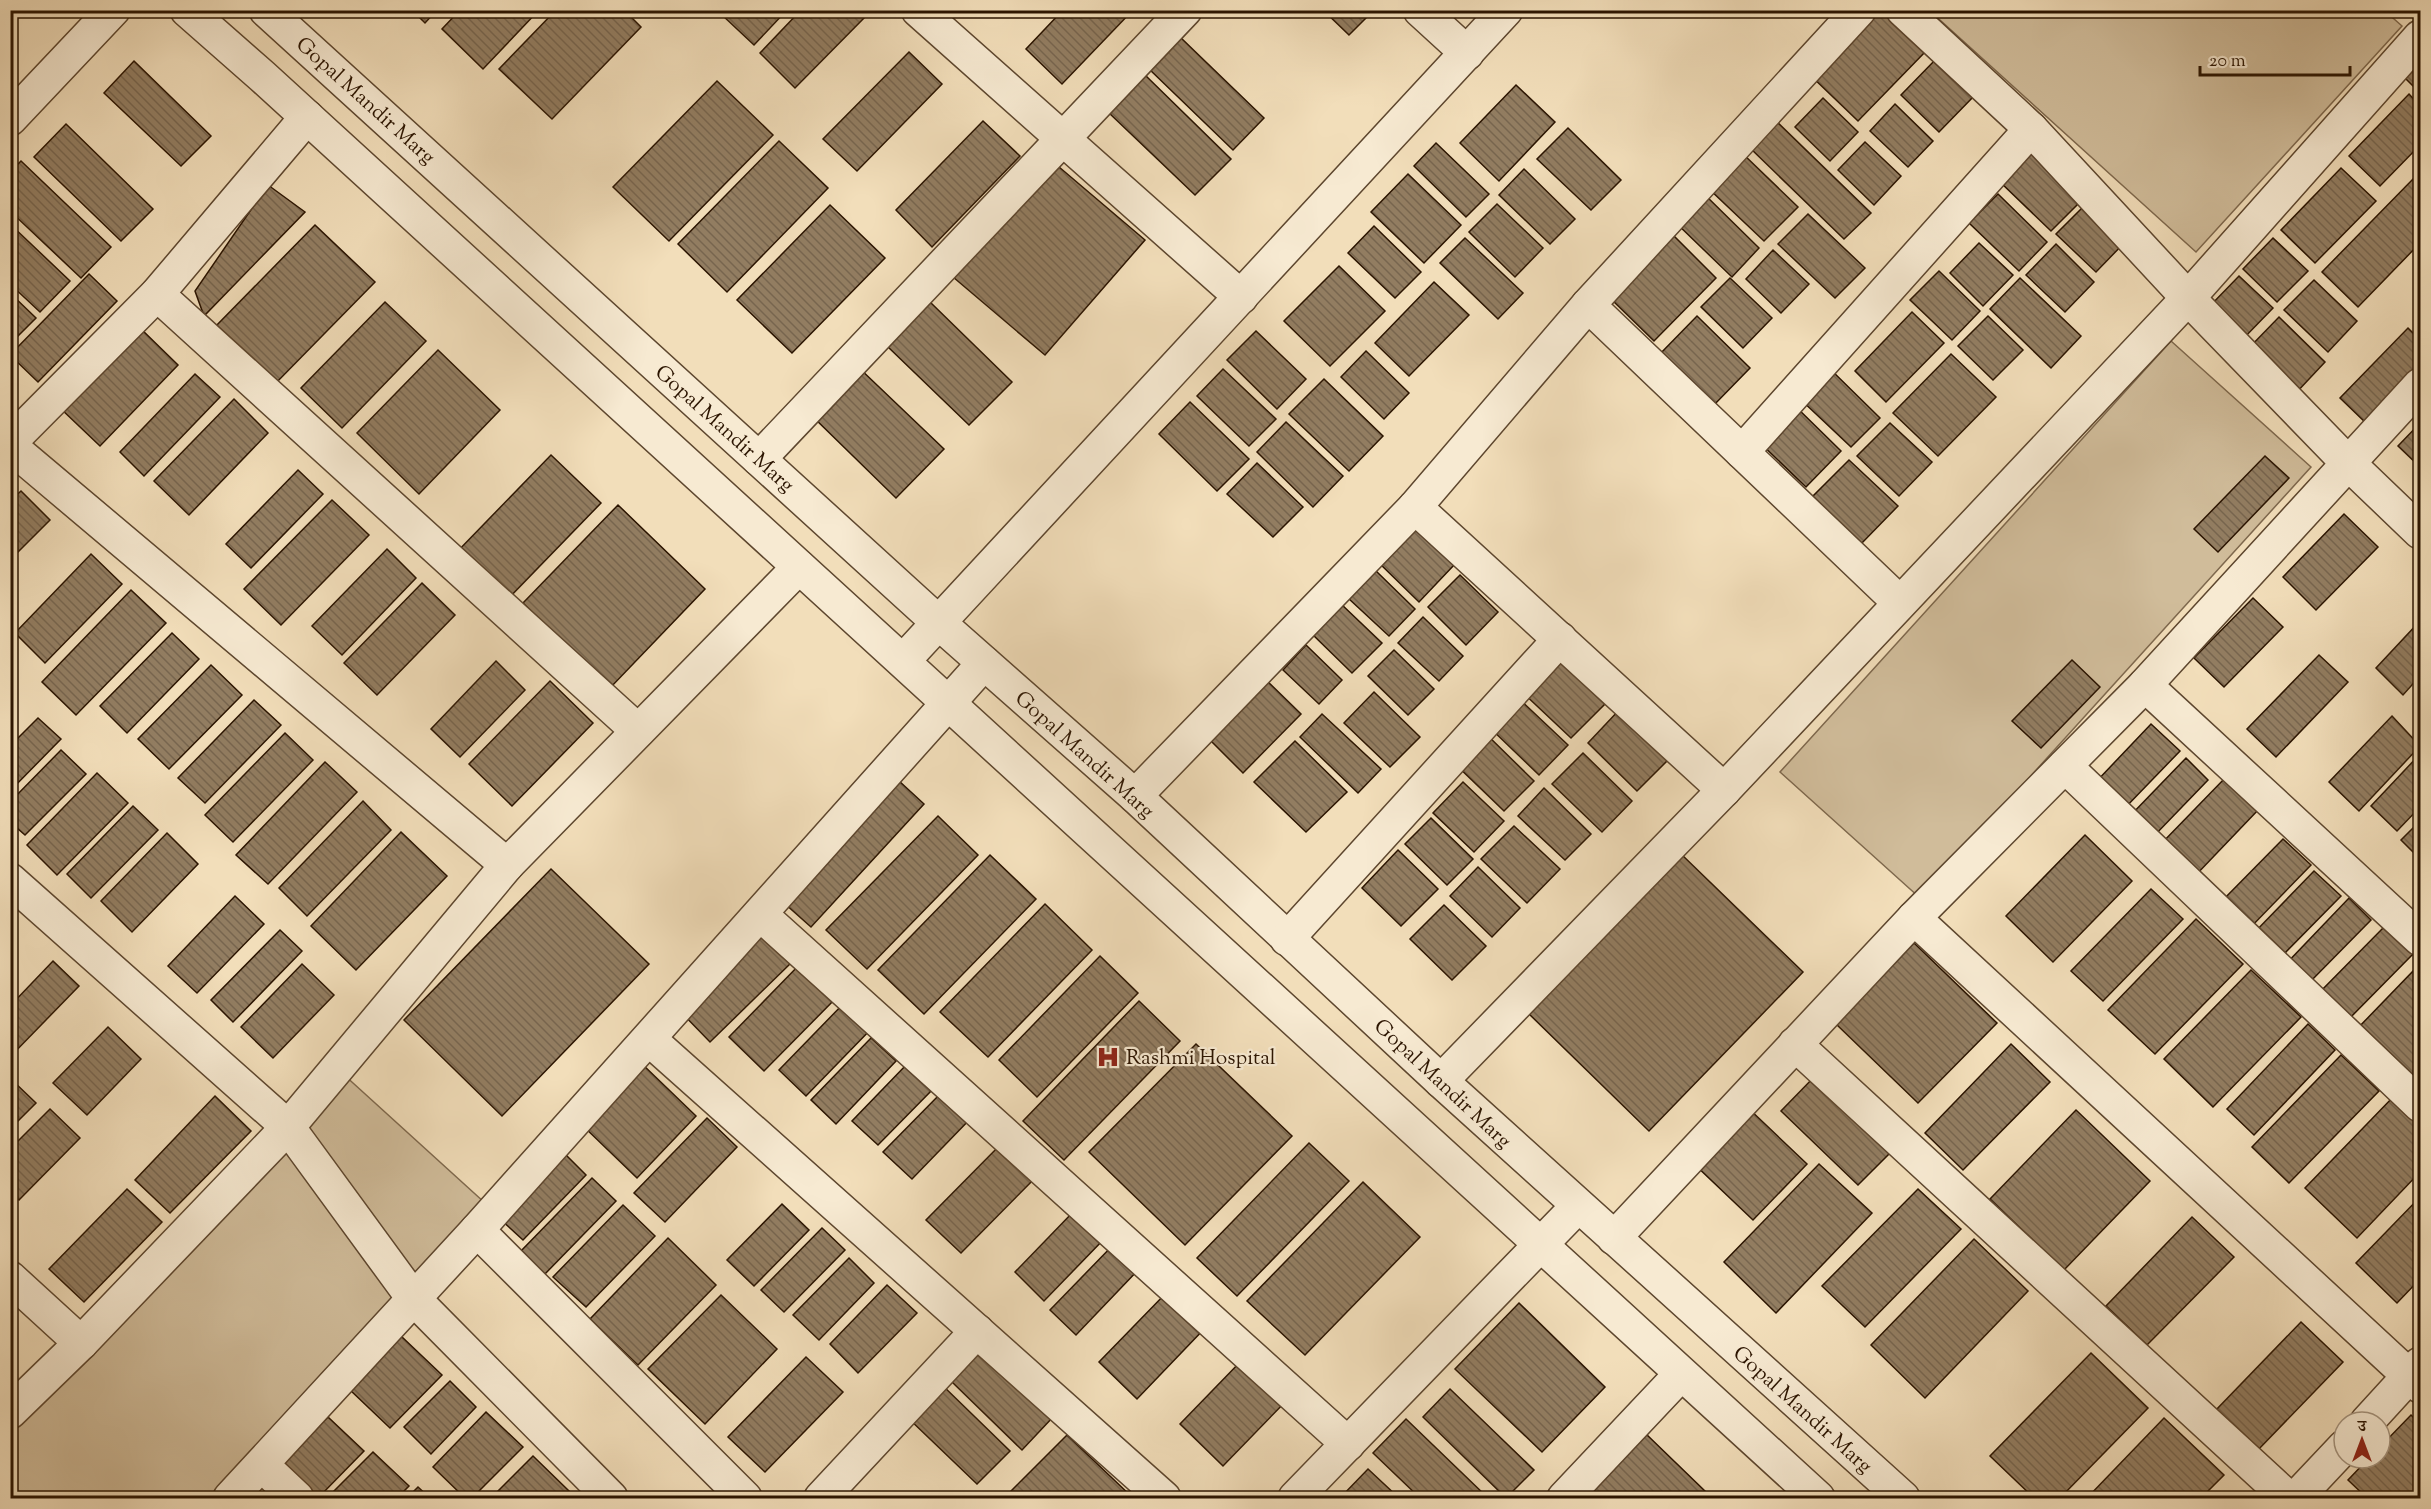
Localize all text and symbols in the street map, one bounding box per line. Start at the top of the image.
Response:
street label: Gopal Mandir Marg [288,31,441,172]
scale bar [2200,39,2350,77]
text: 20 m [2209,49,2246,75]
street label: Gopal Mandir Marg [647,359,800,500]
street label: Gopal Mandir Marg [1007,685,1160,826]
street label: Gopal Mandir Marg [1366,1013,1517,1156]
hospital icon: Rashmi Hospital [1095,1044,1121,1070]
place label: Rashmi Hospital [1126,1044,1276,1074]
street label: Gopal Mandir Marg [1725,1340,1878,1481]
north arrow [2332,1410,2392,1470]
text: उ [2357,1416,2368,1439]

